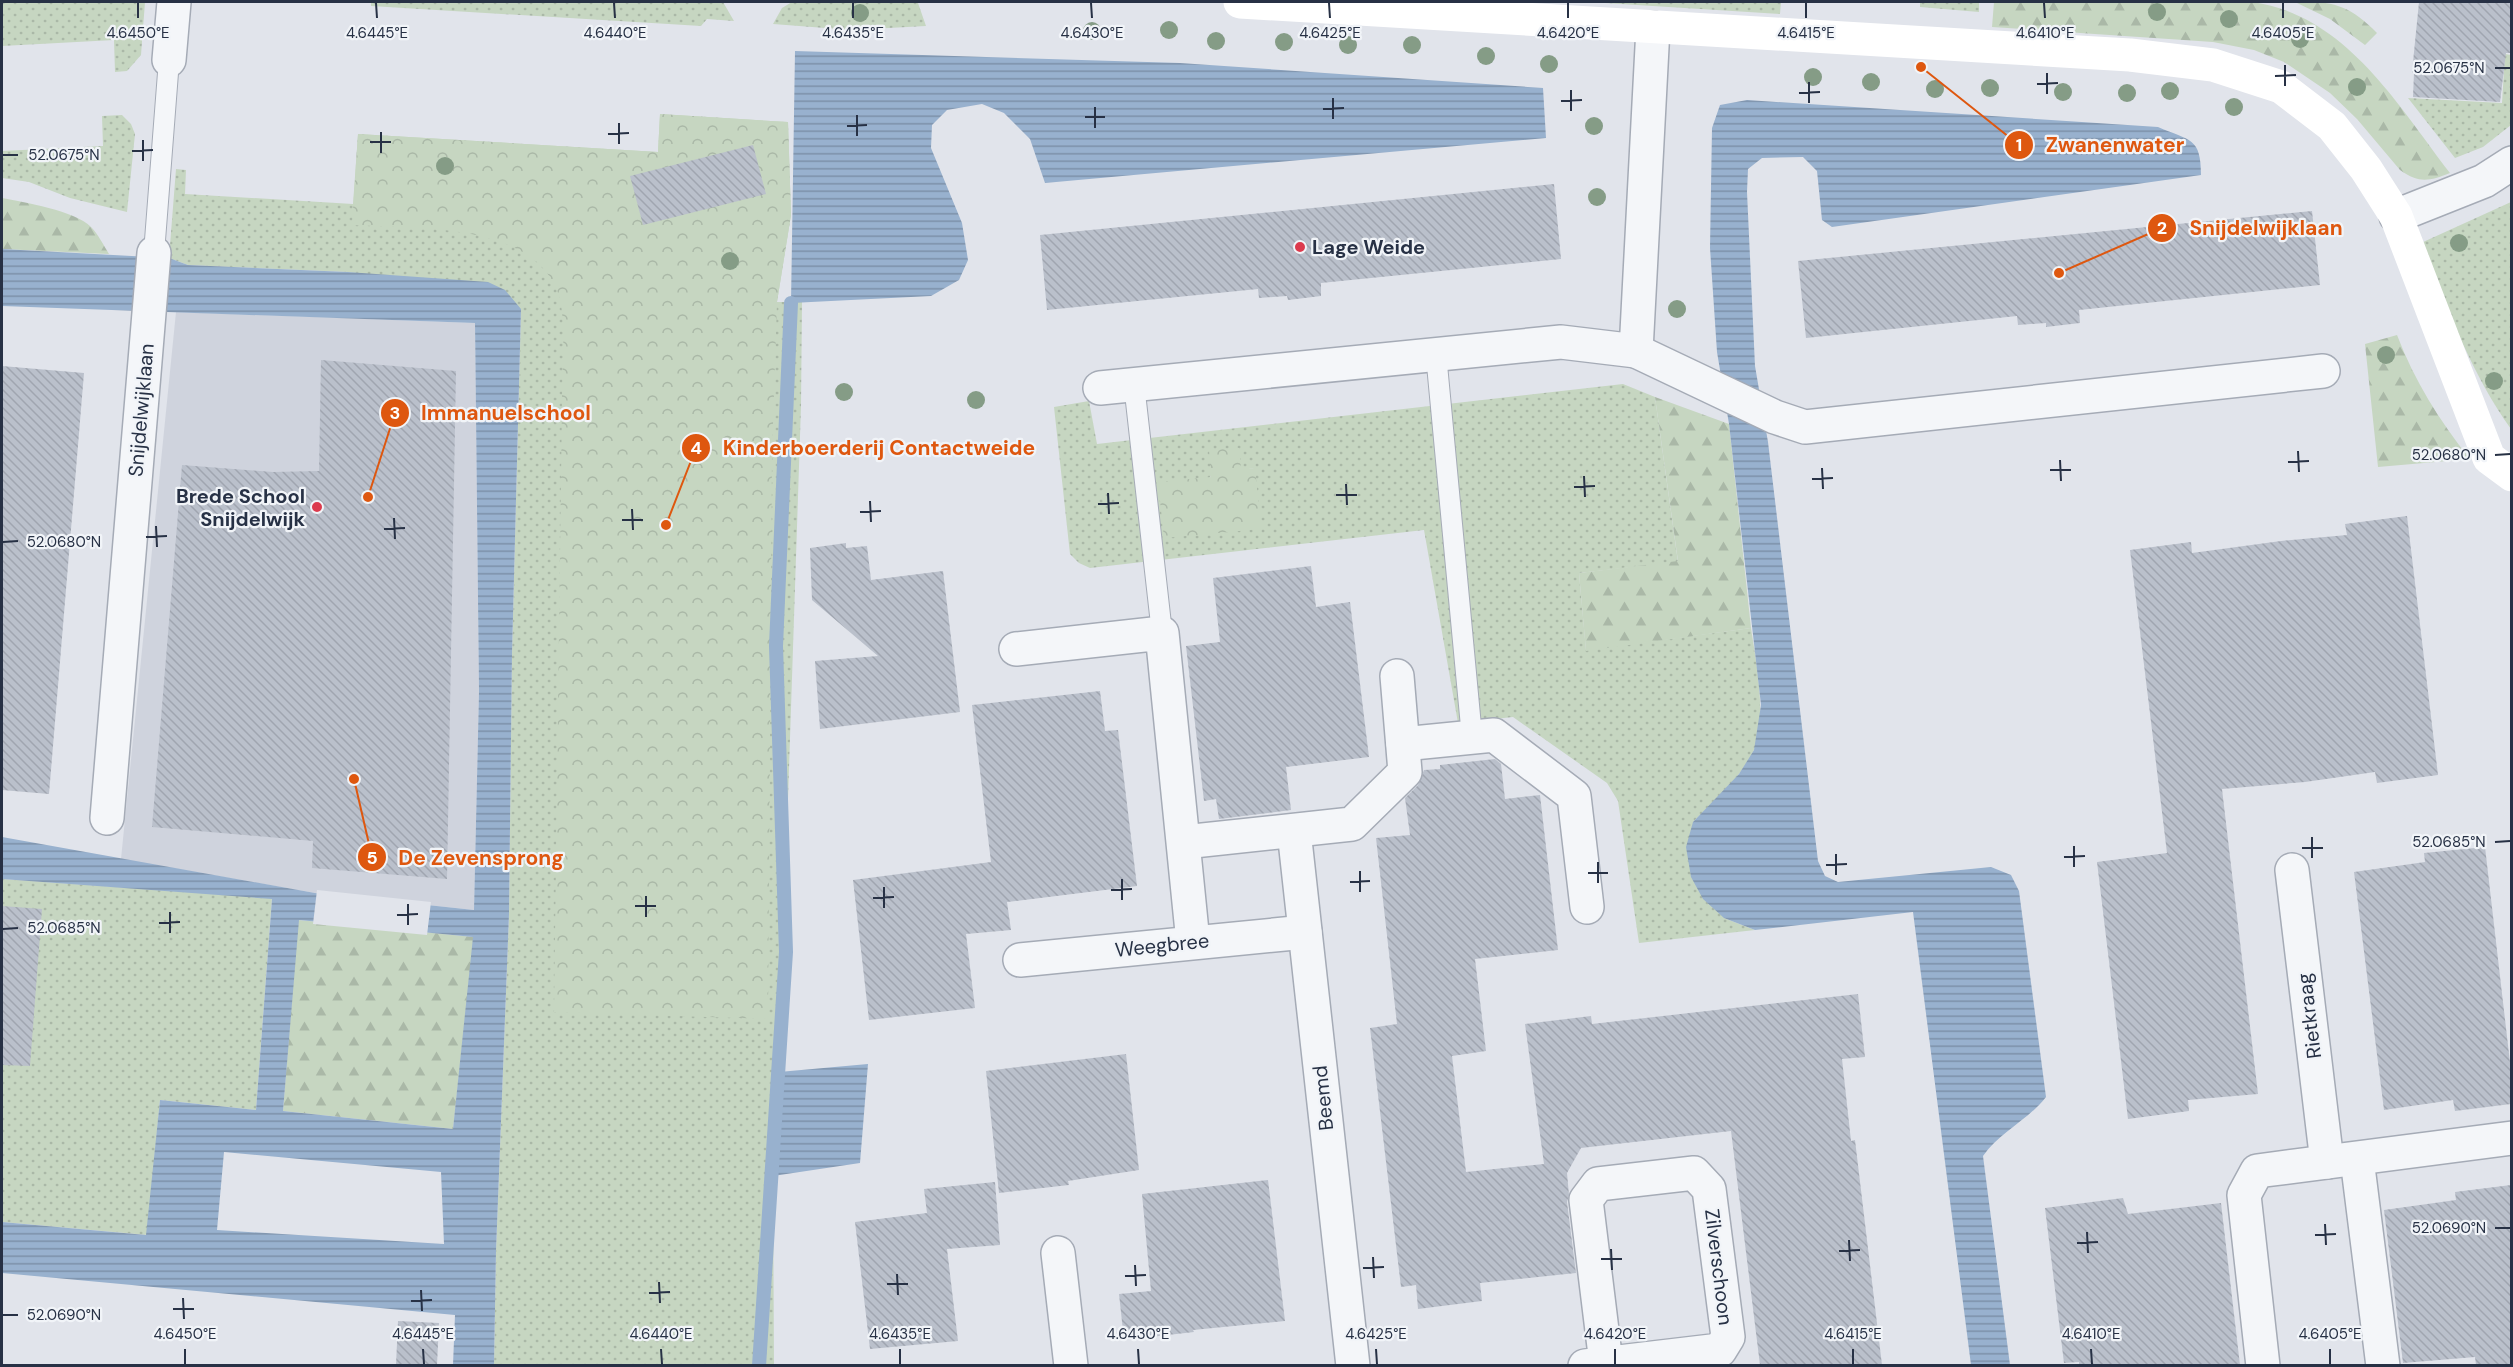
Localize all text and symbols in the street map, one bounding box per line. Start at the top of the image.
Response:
text: 4.6450°E [106,23,170,43]
text: 4.6445°E [346,23,408,43]
text: 4.6440°E [583,23,647,43]
text: 4.6435°E [822,23,884,43]
text: 4.6430°E [1061,23,1123,43]
text: 4.6425°E [1299,23,1361,43]
text: 4.6420°E [1537,23,1599,43]
text: 4.6415°E [1777,23,1835,43]
text: 4.6410°E [2016,23,2074,43]
text: 4.6405°E [2251,23,2315,43]
text: 52.0675°N [2413,58,2485,78]
callout: Zwanenwater [2004,125,2197,164]
text: Zwanenwater [2046,131,2185,159]
text: 1 [2016,133,2022,157]
text: 52.0675°N [28,145,100,165]
callout: Snijdelwijklaan [2147,209,2354,248]
text: Snijdelwijklaan [2189,214,2343,242]
text: 2 [2157,216,2167,240]
place label: Lage Weide [1312,234,1425,260]
marker: Lage Weide [1293,240,1307,254]
street label: Snijdelwijklaan [122,342,160,478]
callout: Immanuelschool [380,393,603,432]
text: Immanuelschool [421,399,591,427]
text: 3 [390,401,400,425]
callout: Kinderboerderij Contactweide [681,428,1048,467]
text: Kinderboerderij Contactweide [723,434,1035,462]
text: 4 [690,436,702,460]
text: 52.0680°N [2412,445,2486,465]
place label: Brede School Snijdelwijk [176,483,305,532]
marker: Brede School Snijdelwijk [310,500,324,514]
text: 52.0680°N [27,532,101,552]
text: 52.0685°N [2412,832,2486,852]
callout: De Zevensprong [357,838,576,877]
text: De Zevensprong [398,844,564,872]
text: 5 [366,846,378,870]
text: 52.0685°N [27,918,101,938]
street label: Weegbree [1114,927,1210,963]
street label: Rietkraag [2291,972,2327,1060]
street label: Beemd [1307,1064,1339,1132]
street label: Zilverschoon [1699,1207,1739,1327]
text: 52.0690°N [2412,1218,2486,1238]
text: 52.0690°N [27,1305,101,1325]
text: 4.6450°E [153,1324,217,1344]
text: 4.6445°E [392,1324,454,1344]
text: 4.6440°E [629,1324,693,1344]
text: 4.6435°E [869,1324,931,1344]
text: 4.6430°E [1107,1324,1169,1344]
text: 4.6425°E [1345,1324,1407,1344]
text: 4.6420°E [1584,1324,1646,1344]
text: 4.6415°E [1824,1324,1882,1344]
text: 4.6410°E [2062,1324,2120,1344]
text: 4.6405°E [2298,1324,2362,1344]

